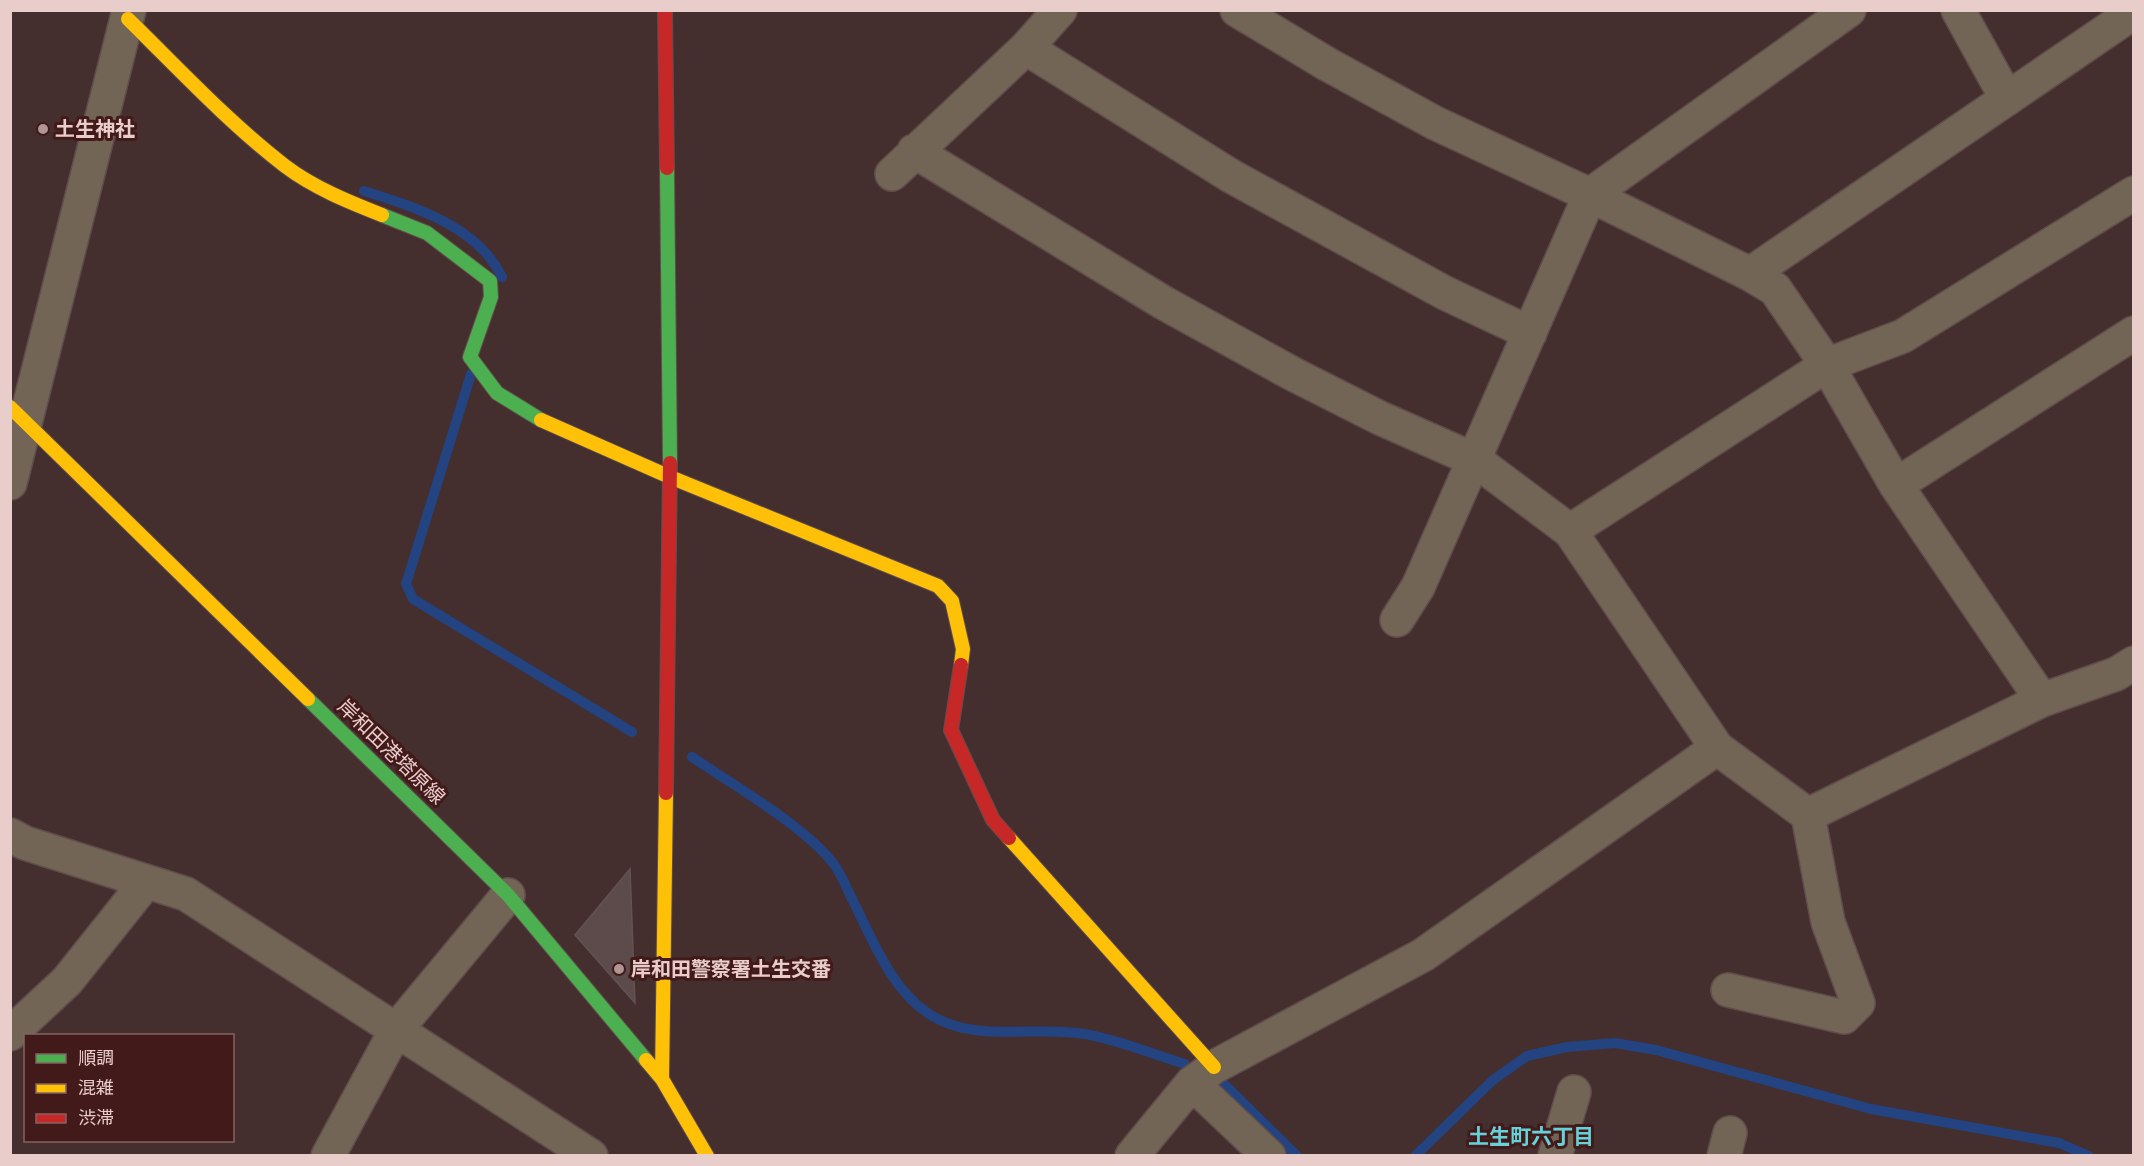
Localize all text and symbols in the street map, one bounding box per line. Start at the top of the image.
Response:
place label: 土生神社 [55,118,135,141]
marker: 土生神社 [36,122,50,136]
street label: 岸和田港塔原線 [333,695,449,809]
place label: 岸和田警察署土生交番 [631,958,831,981]
marker: 岸和田警察署土生交番 [612,962,626,976]
legend [24,1034,234,1142]
text: 順調 [78,1047,114,1069]
text: 混雑 [78,1077,114,1099]
text: 渋滞 [78,1107,114,1129]
district label: 土生町六丁目 [1468,1125,1594,1149]

